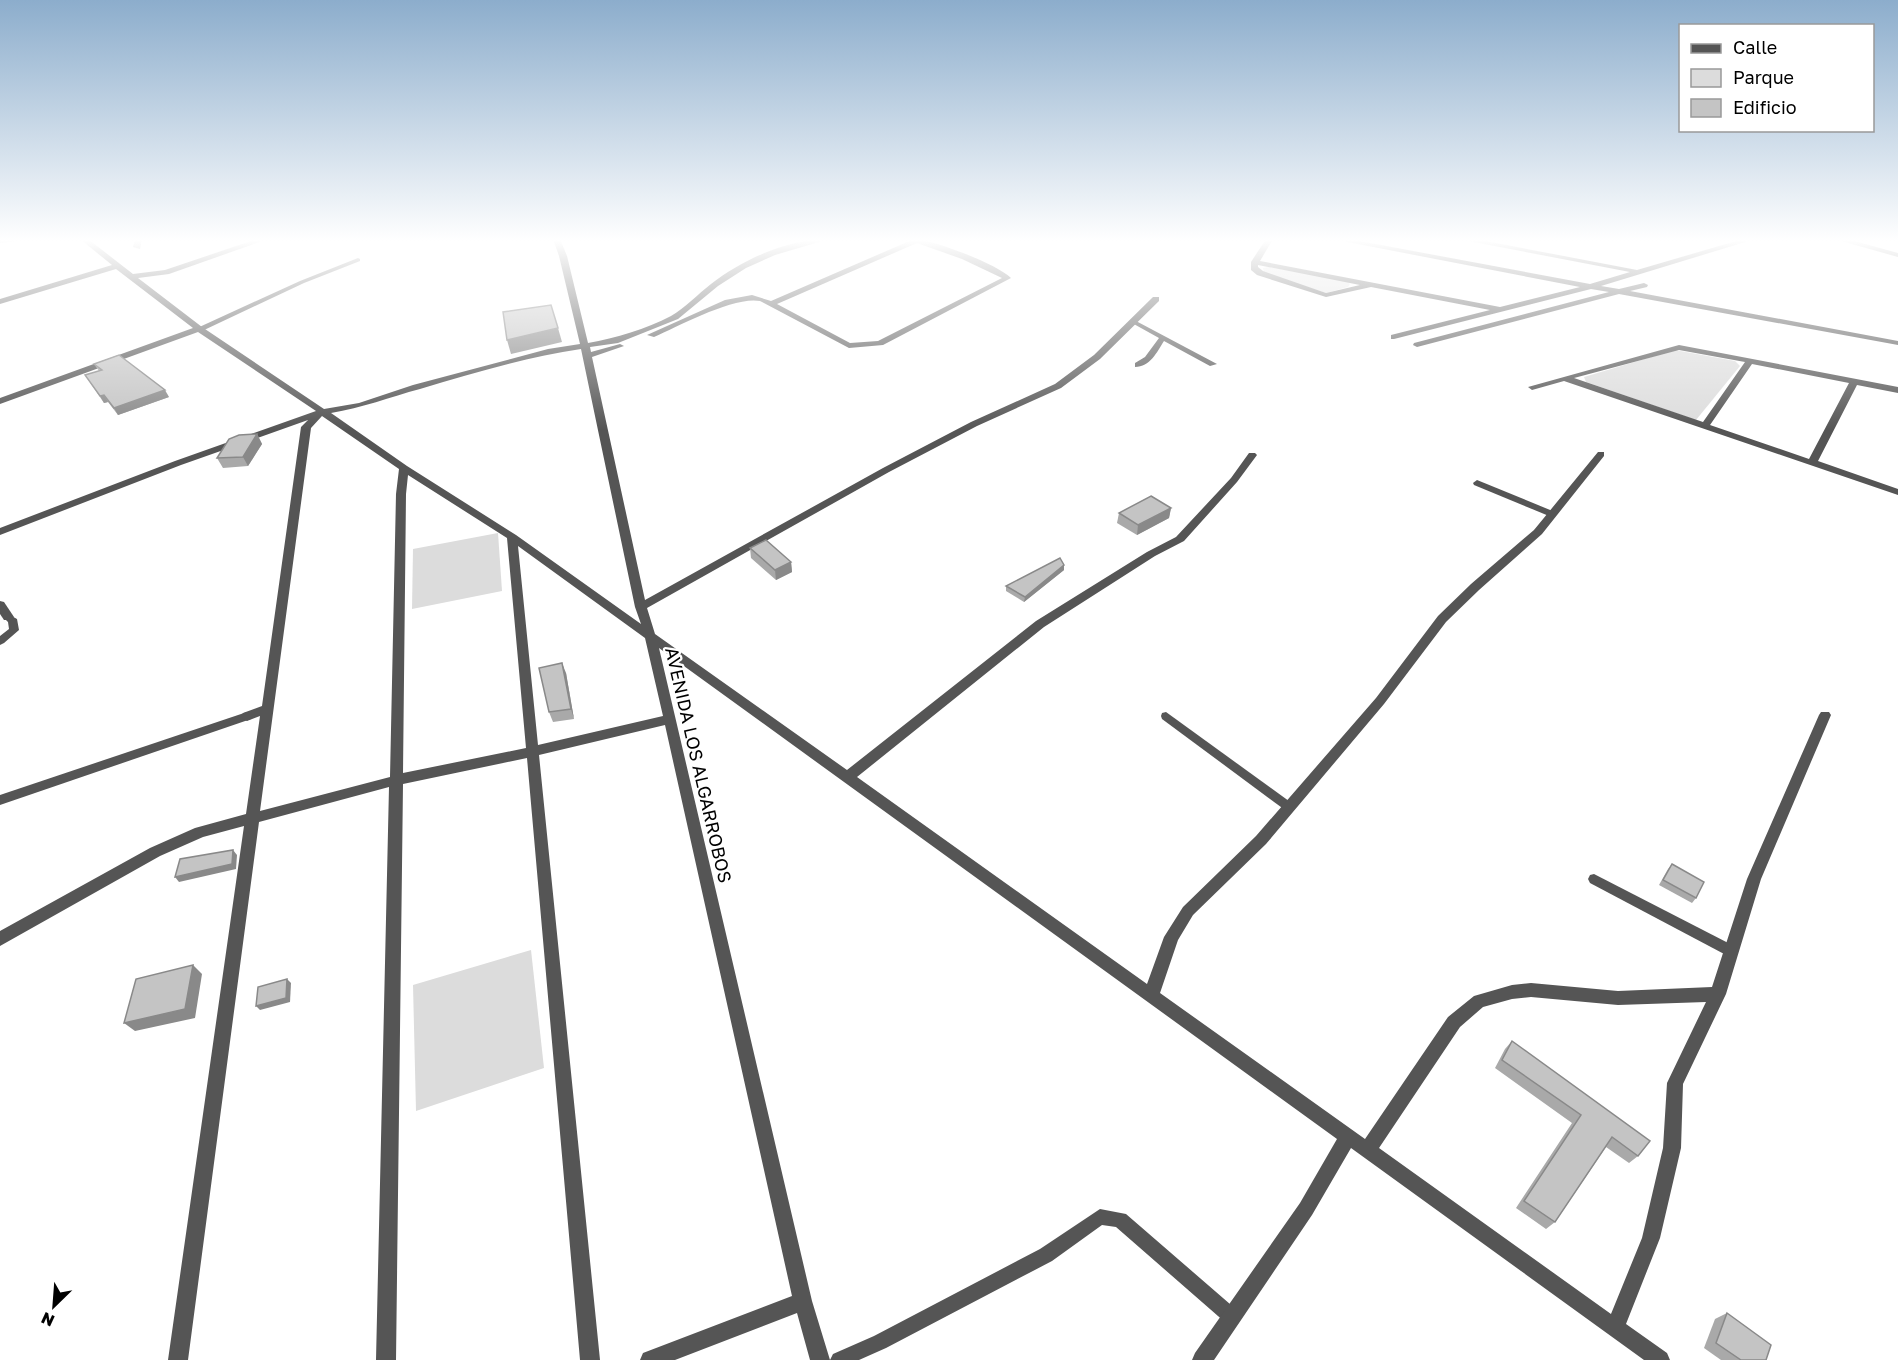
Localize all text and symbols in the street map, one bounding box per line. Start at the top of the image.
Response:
legend [1679,24,1874,132]
text: Calle [1733,36,1777,58]
text: Parque [1733,66,1794,88]
text: Edificio [1733,96,1797,118]
street label: AVENIDA LOS ALGARROBOS [661,645,737,885]
north arrow [24,1276,84,1336]
text: N [38,1308,57,1331]

